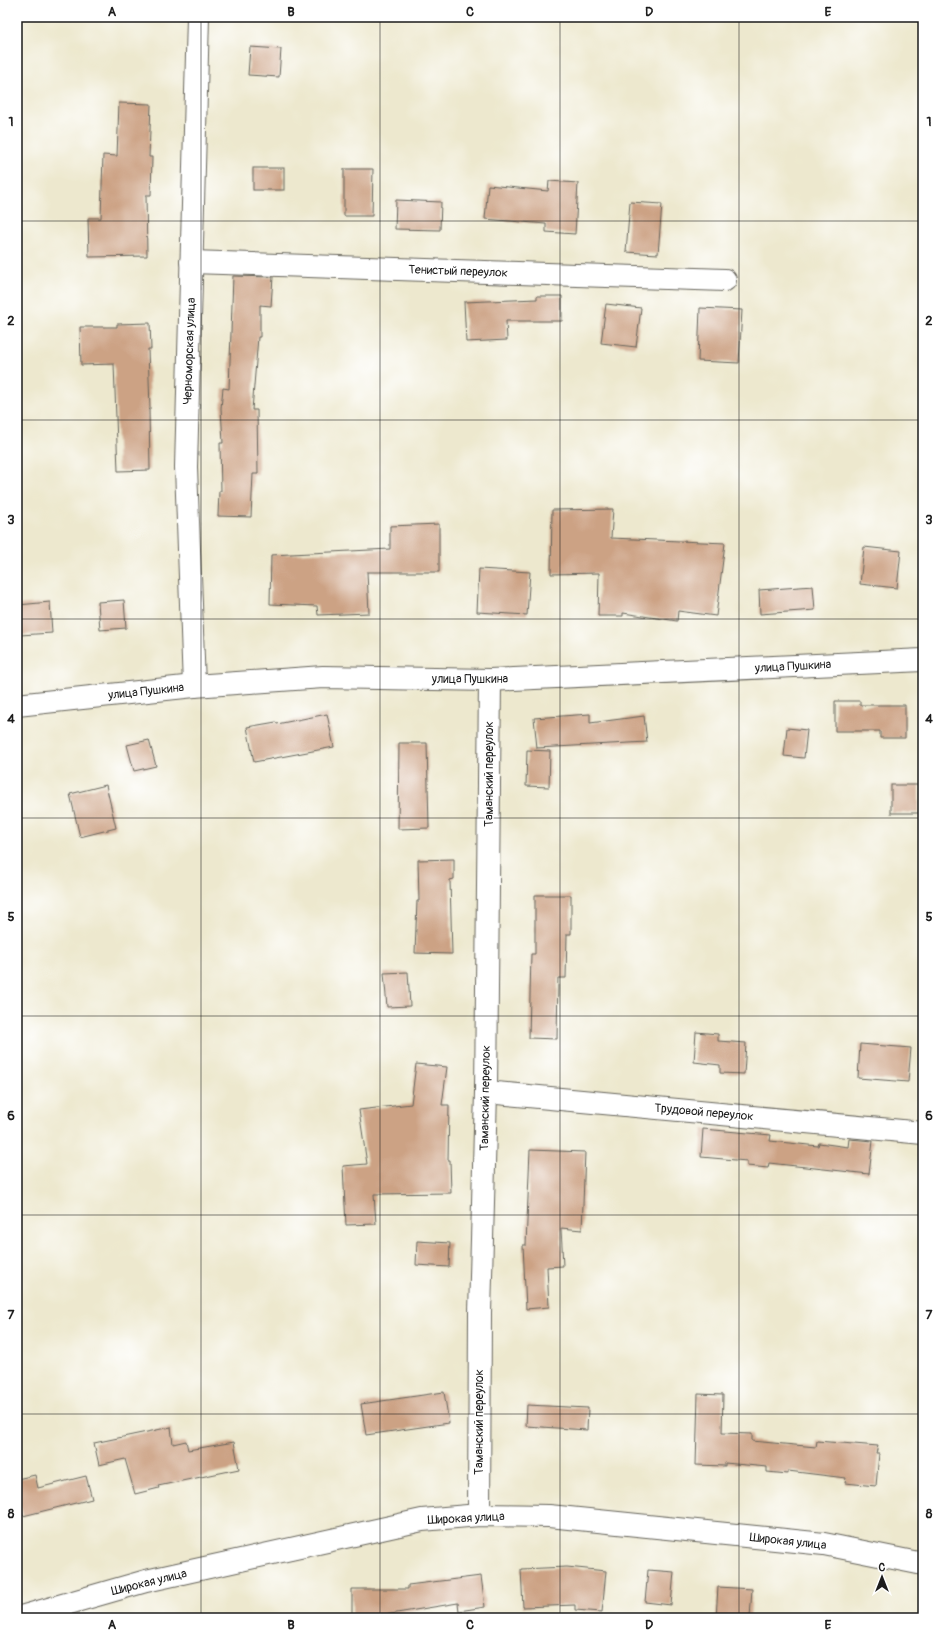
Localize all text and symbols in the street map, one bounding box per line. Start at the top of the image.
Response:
text: A [108,4,117,20]
text: B [287,4,295,20]
text: C [466,4,474,20]
text: D [645,4,653,20]
text: E [825,4,832,20]
text: 1 [8,114,14,130]
text: 1 [926,114,932,130]
street label: Тенистый переулок [408,262,508,281]
street label: Черноморская улица [180,297,199,405]
text: 2 [7,313,15,329]
text: 2 [925,313,933,329]
text: 3 [7,512,15,528]
text: 3 [925,512,933,528]
street label: улица Пушкина [753,657,832,676]
street label: улица Пушкина [431,672,509,687]
street label: улица Пушкина [106,680,185,703]
text: 4 [7,711,15,727]
text: 4 [925,711,933,727]
street label: Таманский переулок [482,721,497,827]
text: 5 [7,909,15,925]
text: 5 [925,909,933,925]
street label: Таманский переулок [477,1045,494,1151]
street label: Трудовой переулок [654,1101,754,1124]
text: 6 [7,1108,15,1124]
text: 6 [925,1108,933,1124]
text: 7 [8,1307,15,1323]
text: 7 [926,1307,933,1323]
street label: Таманский переулок [472,1369,487,1475]
text: 8 [8,1506,15,1522]
text: 8 [926,1506,933,1522]
street label: Широкая улица [427,1509,505,1528]
street label: Широкая улица [749,1530,828,1553]
north arrow [862,1557,902,1597]
text: С [879,1561,886,1574]
street label: Широкая улица [110,1566,189,1599]
text: A [108,1617,117,1633]
text: B [287,1617,295,1633]
text: C [466,1617,474,1633]
text: D [645,1617,653,1633]
text: E [825,1617,832,1633]

